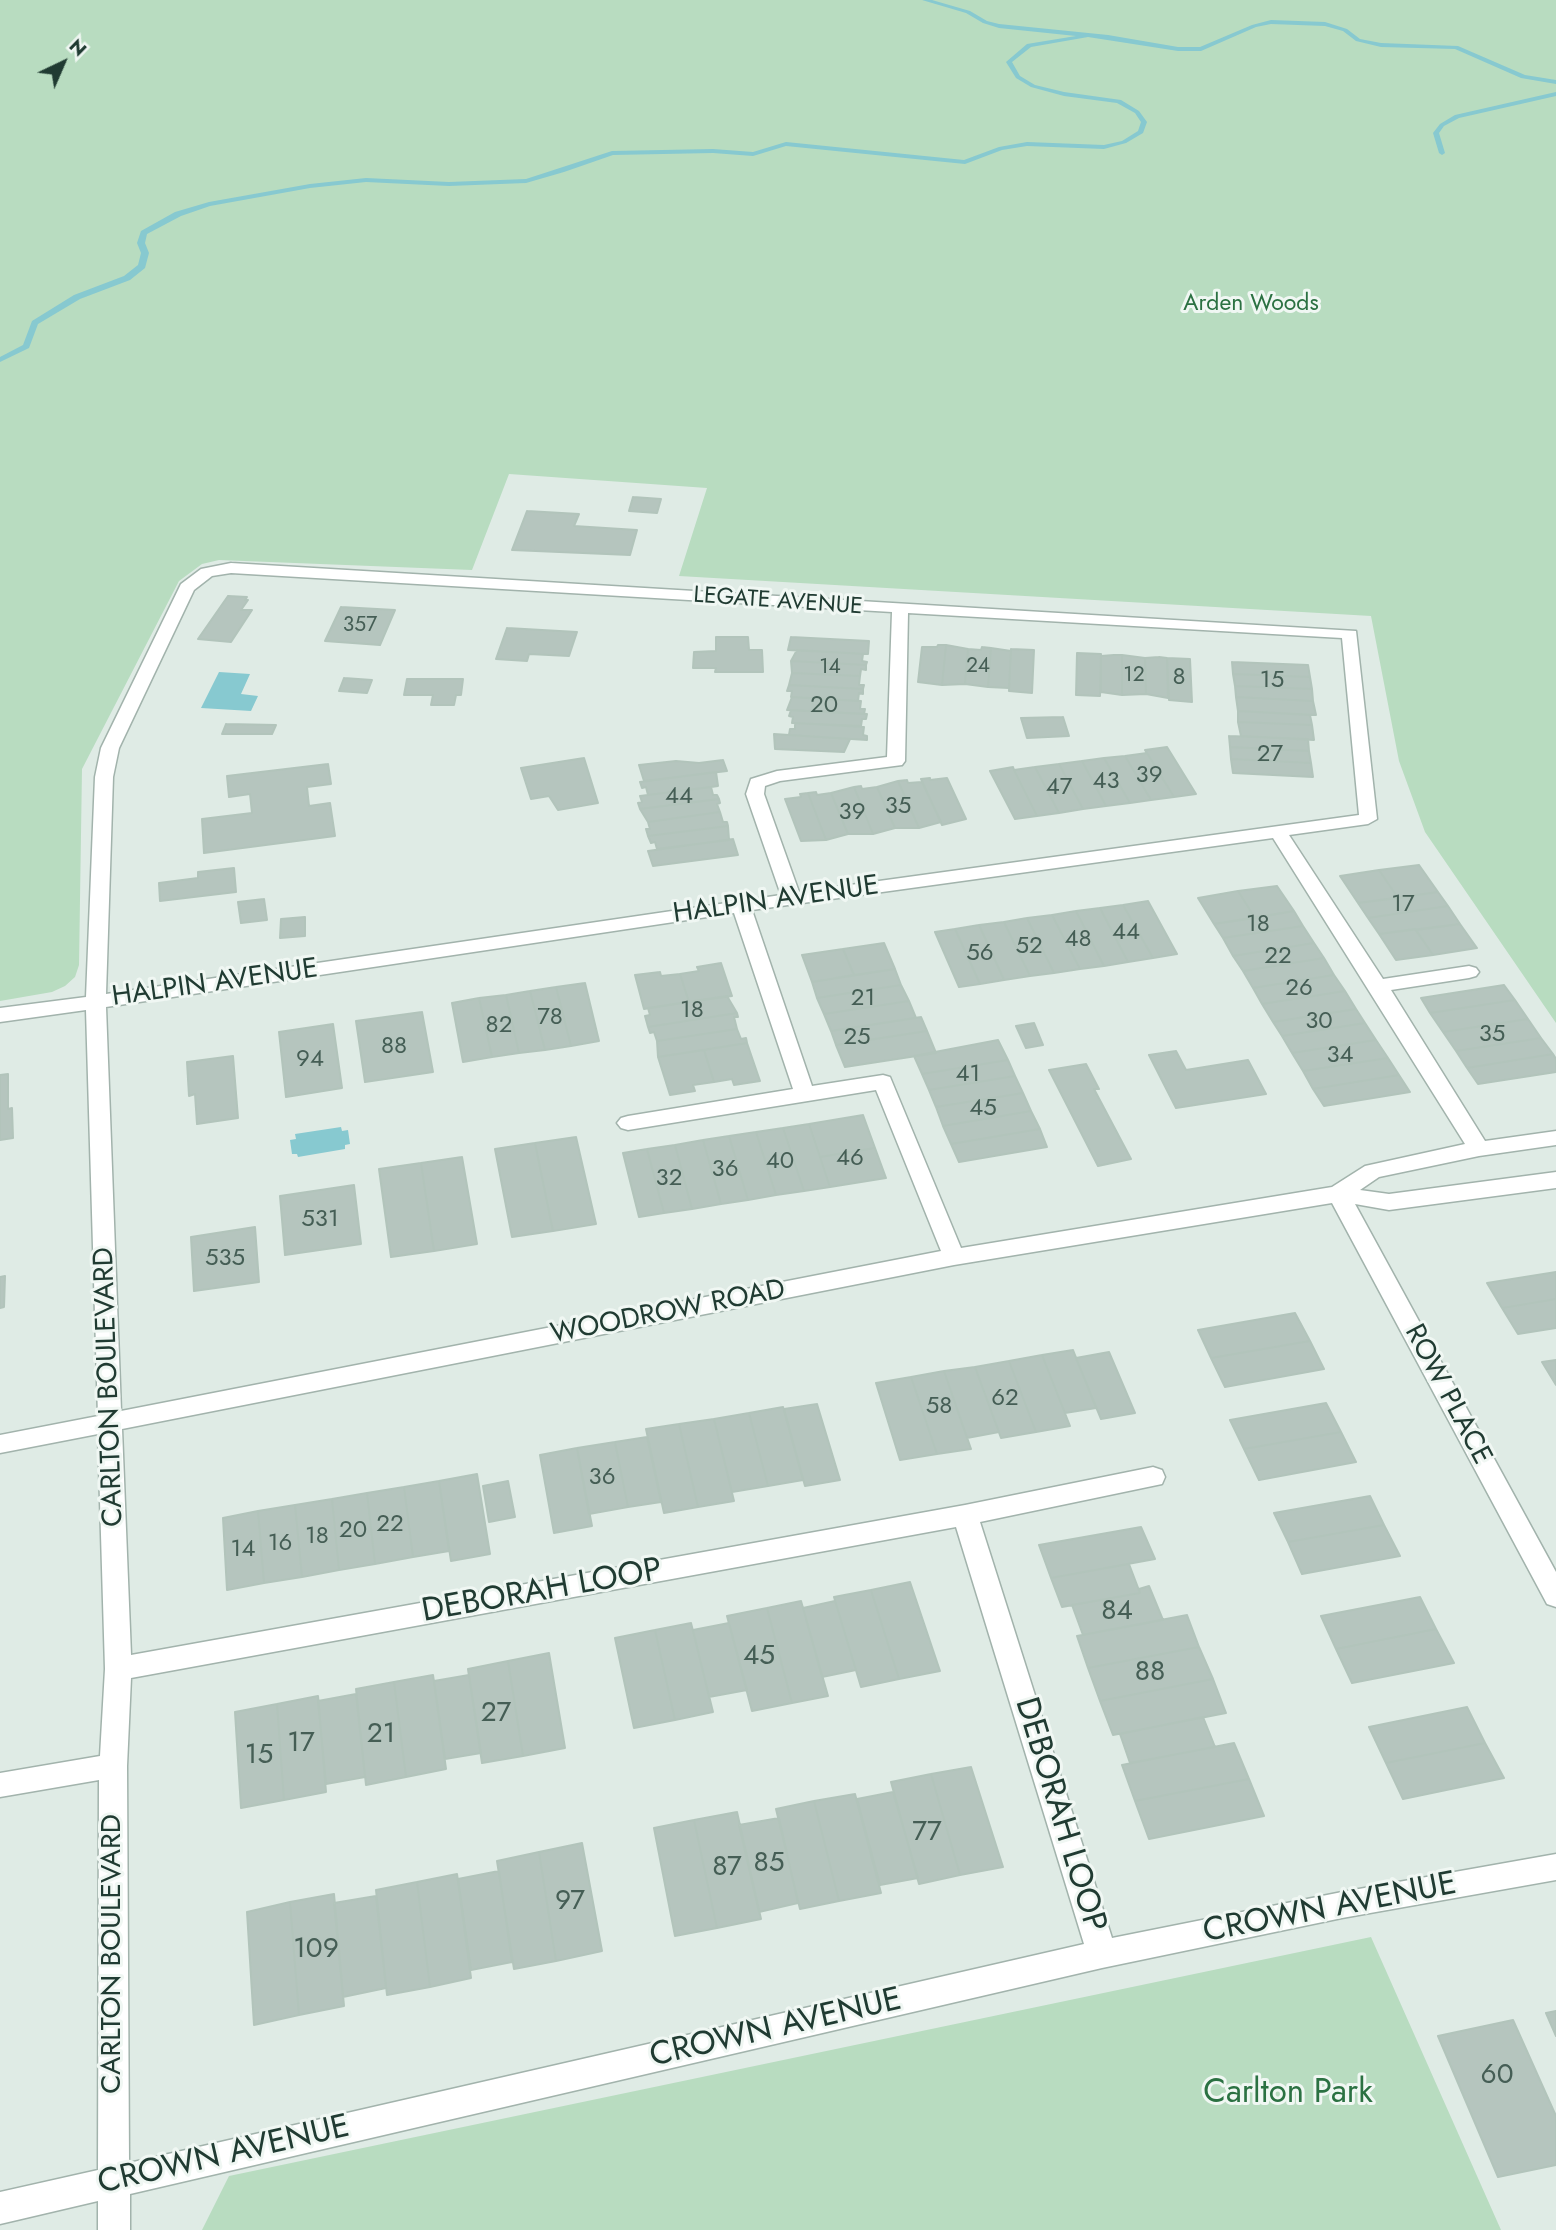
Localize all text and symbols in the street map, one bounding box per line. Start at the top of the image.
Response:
north arrow [28,28,98,98]
text: N [63,33,93,62]
park label: Arden Woods [1183,290,1319,318]
street label: LEGATE AVENUE [692,582,864,622]
house number: 357 [343,613,377,639]
house number: 24 [966,654,990,680]
house number: 14 [819,655,841,681]
house number: 12 [1123,663,1145,689]
house number: 8 [1172,664,1186,692]
house number: 15 [1260,667,1284,695]
house number: 20 [810,692,838,720]
house number: 27 [1257,741,1283,769]
house number: 39 [1136,762,1162,790]
house number: 43 [1092,768,1120,796]
house number: 47 [1046,774,1072,802]
house number: 44 [665,783,693,811]
house number: 35 [885,793,911,821]
house number: 39 [839,799,865,827]
street label: HALPIN AVENUE [671,870,881,932]
house number: 17 [1391,891,1415,919]
house number: 18 [1246,911,1270,939]
house number: 44 [1112,919,1140,947]
house number: 48 [1064,926,1092,954]
house number: 52 [1015,933,1043,961]
house number: 56 [966,940,994,968]
house number: 22 [1264,943,1292,971]
street label: HALPIN AVENUE [110,953,320,1015]
house number: 26 [1285,975,1313,1003]
house number: 21 [851,985,875,1013]
house number: 18 [680,997,704,1025]
house number: 78 [537,1004,563,1032]
house number: 30 [1305,1008,1333,1036]
house number: 82 [486,1012,512,1040]
house number: 35 [1479,1021,1505,1049]
house number: 25 [843,1024,871,1052]
house number: 88 [381,1033,407,1061]
house number: 34 [1326,1042,1354,1070]
house number: 94 [296,1046,324,1074]
house number: 41 [956,1061,980,1089]
house number: 45 [969,1095,997,1123]
house number: 46 [836,1145,864,1173]
house number: 40 [766,1148,794,1176]
house number: 36 [712,1156,738,1184]
house number: 32 [656,1165,682,1193]
house number: 531 [301,1206,339,1234]
house number: 535 [205,1245,245,1273]
street label: CARLTON BOULEVARD [88,1247,132,1527]
street label: WOODROW ROAD [548,1274,788,1352]
street label: ROW PLACE [1396,1319,1498,1471]
house number: 62 [991,1385,1019,1413]
house number: 58 [926,1393,952,1421]
house number: 36 [589,1464,615,1492]
house number: 22 [376,1511,404,1539]
house number: 20 [339,1517,367,1545]
house number: 18 [305,1523,329,1551]
house number: 16 [268,1530,292,1558]
house number: 14 [231,1536,255,1564]
street label: DEBORAH LOOP [419,1551,665,1633]
house number: 84 [1101,1595,1133,1629]
house number: 45 [743,1640,775,1674]
house number: 88 [1135,1656,1165,1690]
street label: DEBORAH LOOP [1005,1693,1113,1937]
house number: 27 [481,1697,511,1731]
house number: 21 [367,1718,395,1752]
house number: 17 [287,1727,315,1761]
house number: 15 [245,1739,273,1773]
street label: CARLTON BOULEVARD [96,1814,130,2094]
house number: 77 [912,1816,942,1850]
house number: 85 [753,1847,785,1881]
house number: 87 [712,1851,742,1885]
street label: CROWN AVENUE [1200,1865,1460,1953]
house number: 97 [555,1885,585,1919]
house number: 109 [293,1933,339,1967]
street label: CROWN AVENUE [646,1981,906,2077]
house number: 60 [1481,2059,1513,2093]
park label: Carlton Park [1203,2074,1373,2114]
street label: CROWN AVENUE [94,2108,354,2204]

